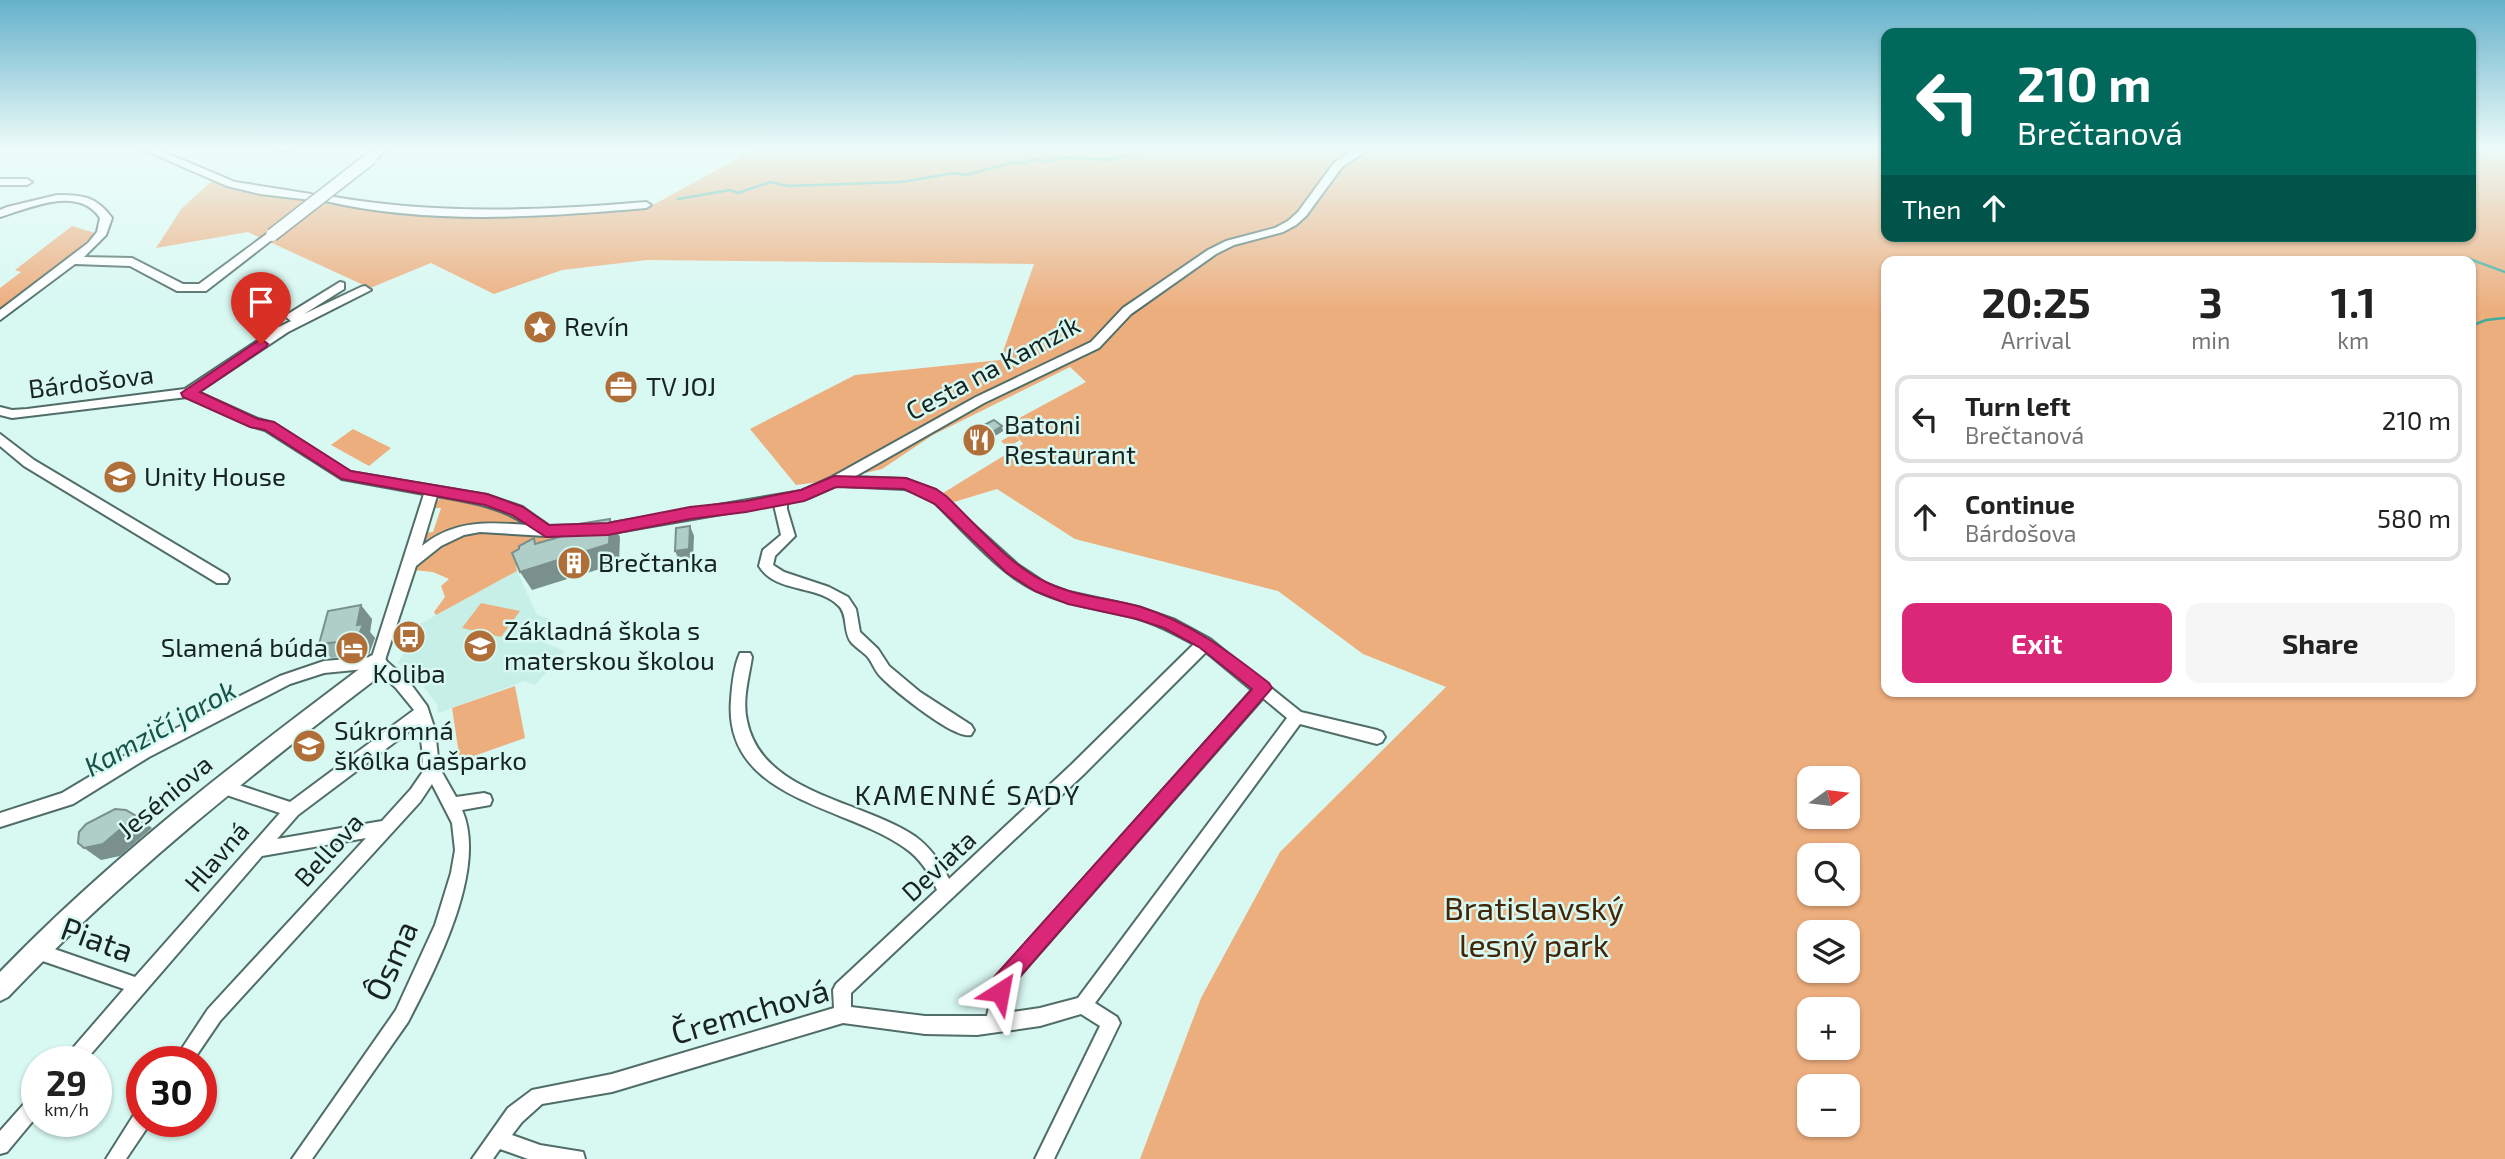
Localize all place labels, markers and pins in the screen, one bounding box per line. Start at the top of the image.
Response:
pin [231,272,291,344]
place icon: Revín [521,308,559,346]
place label: Revín [564,310,629,341]
office icon: TV JOJ [602,368,640,406]
place label: TV JOJ [646,370,716,401]
place label: Batoni Restaurant [1004,408,1136,469]
restaurant icon: Batoni Restaurant [960,421,998,459]
school or university icon: Unity House [101,458,139,496]
place label: Unity House [144,460,286,491]
building icon: Brečtanka [555,544,593,582]
place label: Brečtanka [598,546,718,577]
place label: Základná škola s materskou školou [504,614,715,675]
bus stop icon: Koliba [390,618,428,656]
school or university icon: Základná škola s materskou školou [461,627,499,665]
hotel icon: Slamená búda [333,629,371,667]
place label: Slamená búda [161,631,328,662]
place label: Koliba [372,657,446,688]
place label: Súkromná škôlka Gašparko [334,714,527,775]
school or university icon: Súkromná škôlka Gašparko [290,727,328,765]

